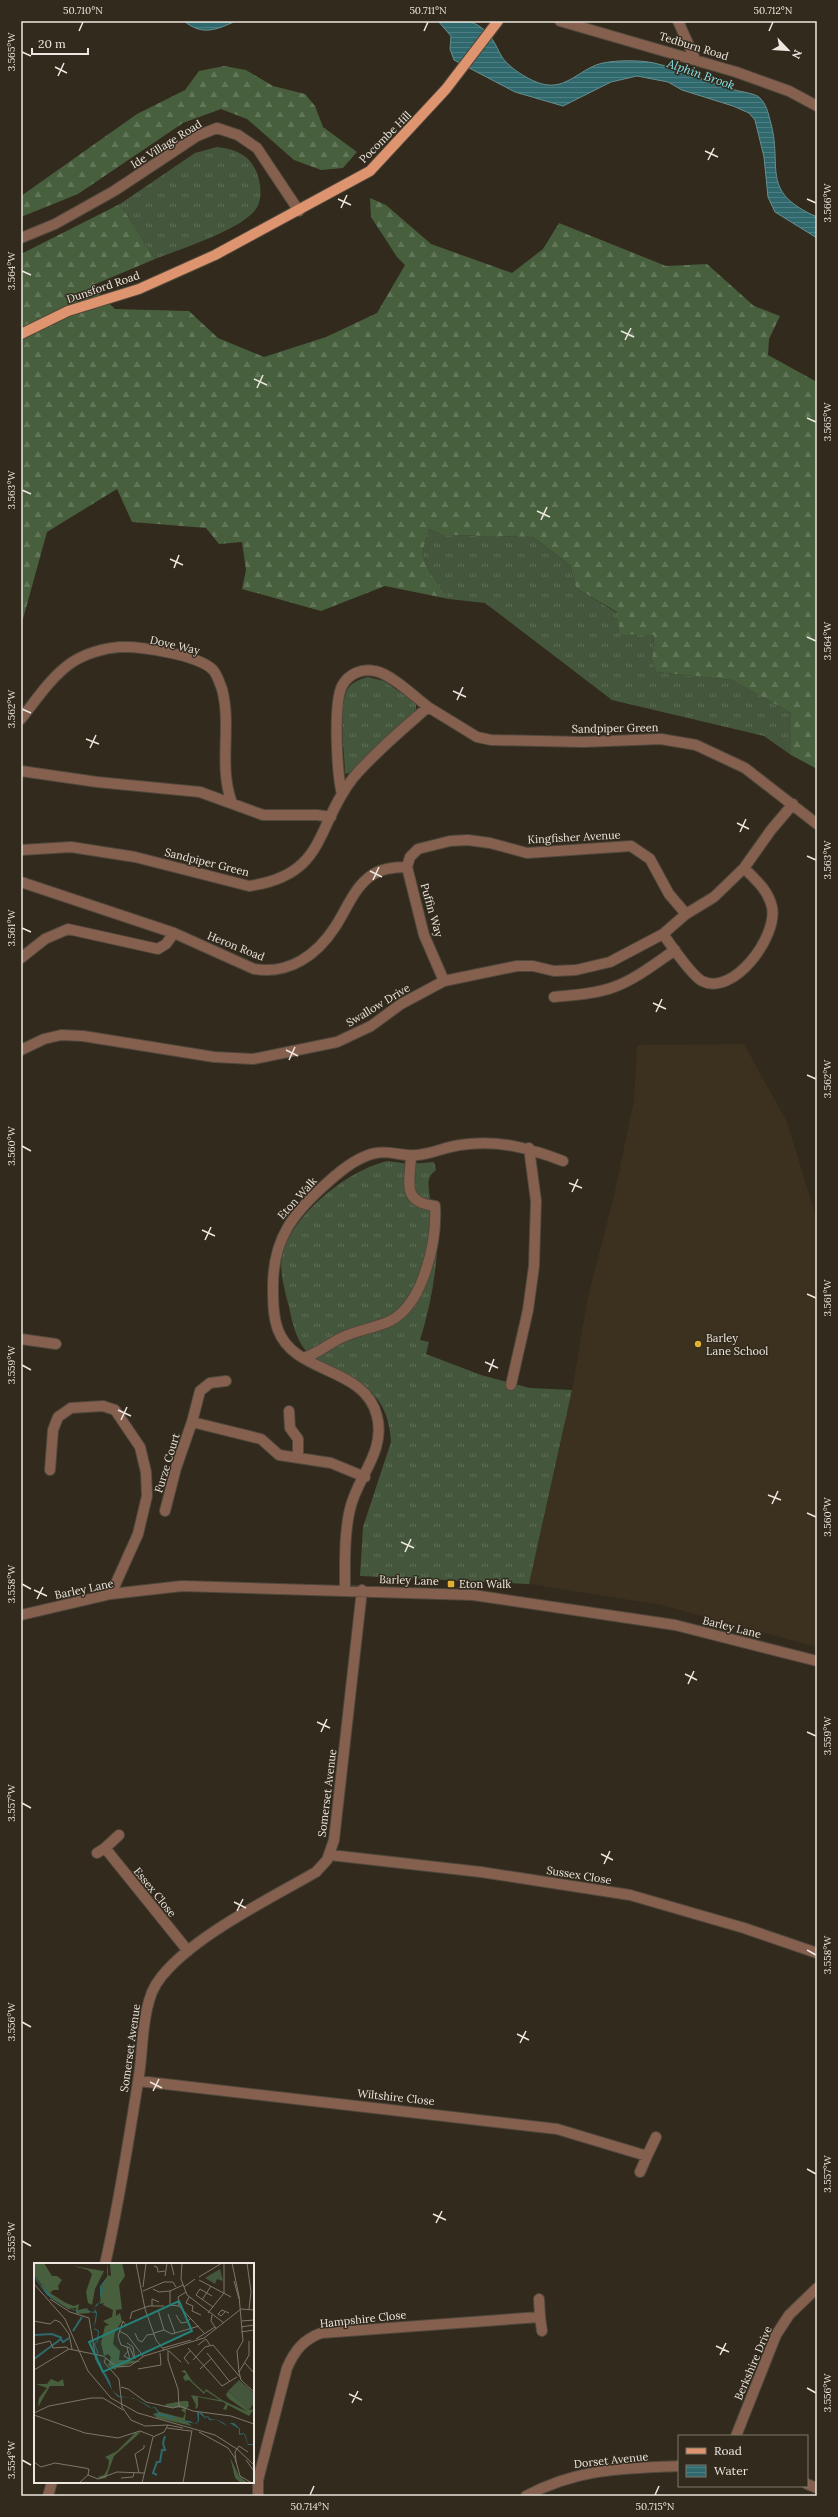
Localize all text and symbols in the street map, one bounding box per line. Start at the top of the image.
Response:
text: 50.710°N [63,4,103,17]
text: 50.711°N [409,4,447,17]
text: 50.712°N [754,4,793,17]
street label: Tedburn Road [658,29,731,63]
scale bar [32,30,88,56]
north arrow [768,30,808,70]
text: 3.565°W [5,32,18,71]
text: 20 m [38,36,66,51]
text: N [789,47,805,61]
water label: Alphin Brook [664,55,737,93]
street label: Pocombe Hill [356,108,414,166]
street label: Ide Village Road [128,116,204,171]
text: 3.566°W [821,182,834,223]
text: 3.564°W [5,251,18,290]
street label: Dunsford Road [65,268,142,306]
text: 3.565°W [821,402,834,441]
text: 3.563°W [5,470,18,509]
text: 3.564°W [821,621,834,660]
street label: Dove Way [149,632,202,658]
text: 3.562°W [5,689,18,728]
street label: Sandpiper Green [572,720,659,736]
street label: Kingfisher Avenue [527,828,621,846]
text: 3.563°W [821,840,834,879]
street label: Sandpiper Green [163,845,251,879]
street label: Puffin Way [418,881,446,939]
text: 3.561°W [5,909,18,946]
street label: Heron Road [205,928,267,964]
street label: Swallow Drive [343,980,413,1030]
text: 3.562°W [821,1059,834,1098]
text: 3.560°W [5,1125,18,1166]
street label: Eton Walk [274,1174,320,1222]
text: 3.561°W [821,1279,834,1316]
place label: Barley Lane School [706,1331,768,1358]
marker: Barley Lane School [693,1339,703,1349]
text: 3.559°W [5,1345,18,1384]
street label: Furze Court [151,1431,183,1494]
text: 3.560°W [821,1496,834,1537]
text: 3.558°W [5,1564,18,1603]
street label: Barley Lane [379,1572,439,1588]
street label: Barley Lane [53,1576,115,1602]
place label: Eton Walk [459,1577,511,1591]
marker: Eton Walk [446,1579,456,1589]
street label: Barley Lane [701,1613,763,1641]
text: 3.559°W [821,1716,834,1755]
street label: Somerset Avenue [315,1748,339,1838]
text: 3.557°W [5,1783,18,1822]
street label: Sussex Close [545,1863,613,1887]
street label: Essex Close [131,1864,179,1920]
text: 3.558°W [821,1935,834,1974]
text: 3.556°W [5,2002,18,2041]
street label: Somerset Avenue [117,2003,143,2093]
street label: Wiltshire Close [357,2086,435,2108]
text: 3.557°W [821,2154,834,2193]
text: 3.555°W [5,2221,18,2260]
inset map [34,2263,254,2483]
street label: Hampshire Close [319,2307,407,2331]
street label: Berkshire Drive [731,2324,775,2402]
text: 3.556°W [821,2373,834,2412]
legend [678,2435,808,2487]
text: 3.554°W [5,2440,18,2479]
text: Road [714,2443,742,2458]
street label: Dorset Avenue [573,2449,649,2471]
text: Water [714,2463,749,2478]
text: 50.714°N [291,2500,330,2513]
text: 50.715°N [635,2500,675,2513]

